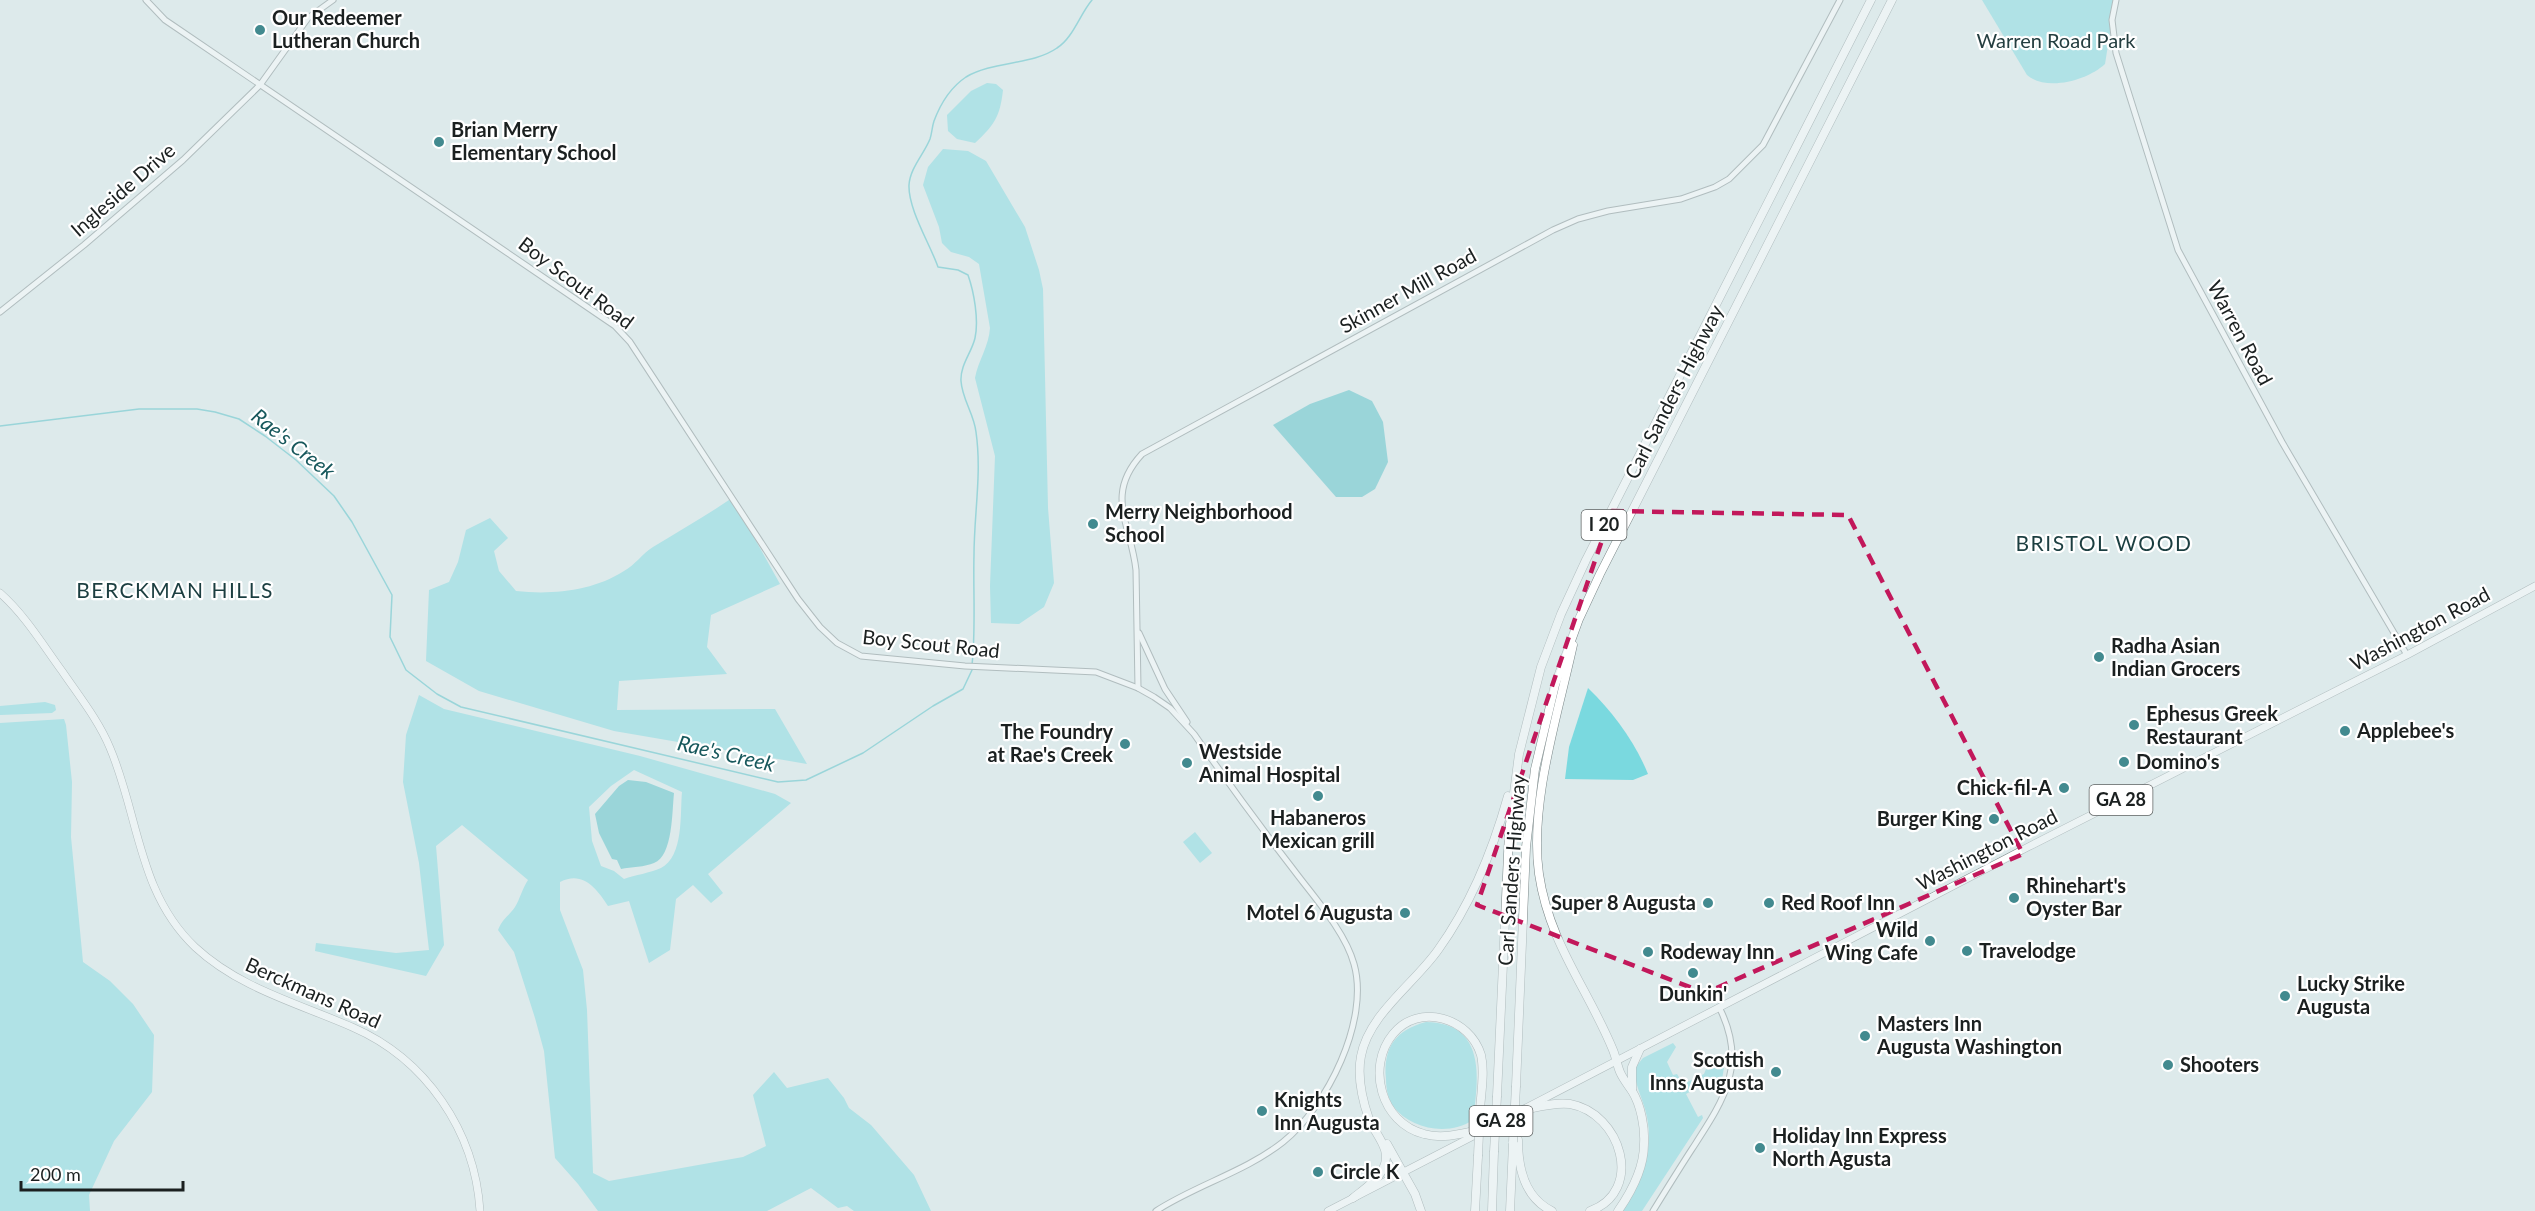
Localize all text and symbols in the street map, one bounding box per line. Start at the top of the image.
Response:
place label: Our Redeemer Lutheran Church [272,5,420,52]
marker: Our Redeemer Lutheran Church [253,23,267,37]
park label: Warren Road Park [1976,28,2136,52]
place label: Brian Merry Elementary School [451,117,616,164]
marker: Brian Merry Elementary School [432,135,446,149]
street label: Ingleside Drive [65,137,179,241]
street label: Boy Scout Road [514,231,639,333]
street label: Skinner Mill Road [1335,243,1480,338]
street label: Warren Road [2203,276,2278,389]
street label: Carl Sanders Highway [1619,300,1728,483]
water label: Rae's Creek [247,402,341,484]
place label: Merry Neighborhood School [1105,499,1293,546]
road number: I 20 [1582,510,1626,540]
marker: Merry Neighborhood School [1086,517,1100,531]
district label: BRISTOL WOOD [2016,530,2192,555]
district label: BERCKMAN HILLS [76,577,274,602]
street label: Washington Road [2346,581,2494,675]
street label: Boy Scout Road [861,624,1001,662]
place label: Radha Asian Indian Grocers [2111,633,2240,680]
marker: Radha Asian Indian Grocers [2092,650,2106,664]
place label: Ephesus Greek Restaurant [2146,701,2278,748]
marker: Ephesus Greek Restaurant [2127,718,2141,732]
place label: Applebee's [2356,718,2455,742]
place label: The Foundry at Rae's Creek [988,719,1113,766]
marker: Applebee's [2338,724,2352,738]
water label: Rae's Creek [675,729,778,776]
marker: The Foundry at Rae's Creek [1118,737,1132,751]
place label: Westside Animal Hospital [1198,739,1340,786]
place label: Domino's [2136,749,2220,773]
marker: Domino's [2117,755,2131,769]
marker: Westside Animal Hospital [1180,756,1194,770]
street label: Carl Sanders Highway [1492,773,1530,967]
place label: Chick-fil-A [1957,775,2052,799]
marker: Chick-fil-A [2057,781,2071,795]
road number: GA 28 [2090,785,2152,815]
marker: Habaneros Mexican grill [1311,789,1325,803]
street label: Washington Road [1912,803,2061,895]
place label: Habaneros Mexican grill [1261,805,1375,852]
place label: Burger King [1877,806,1982,830]
marker: Burger King [1987,812,2001,826]
place label: Rhinehart's Oyster Bar [2026,873,2126,920]
place label: Super 8 Augusta [1551,890,1696,914]
place label: Red Roof Inn [1781,890,1895,914]
marker: Rhinehart's Oyster Bar [2007,891,2021,905]
marker: Super 8 Augusta [1701,896,1715,910]
marker: Red Roof Inn [1762,896,1776,910]
place label: Motel 6 Augusta [1246,900,1393,924]
marker: Motel 6 Augusta [1398,906,1412,920]
place label: Wild Wing Cafe [1825,917,1918,964]
marker: Wild Wing Cafe [1923,934,1937,948]
place label: Travelodge [1979,938,2076,962]
place label: Rodeway Inn [1660,939,1775,963]
marker: Travelodge [1960,944,1974,958]
marker: Rodeway Inn [1641,945,1655,959]
street label: Berckmans Road [242,952,385,1033]
marker: Dunkin' [1686,966,1700,980]
place label: Lucky Strike Augusta [2296,971,2405,1018]
place label: Dunkin' [1659,981,1727,1005]
marker: Lucky Strike Augusta [2278,989,2292,1003]
place label: Masters Inn Augusta Washington [1876,1011,2062,1058]
marker: Masters Inn Augusta Washington [1858,1029,1872,1043]
place label: Scottish Inns Augusta [1650,1047,1764,1094]
place label: Shooters [2180,1052,2259,1076]
marker: Shooters [2161,1058,2175,1072]
marker: Scottish Inns Augusta [1769,1065,1783,1079]
place label: Knights Inn Augusta [1274,1087,1380,1134]
marker: Knights Inn Augusta [1255,1104,1269,1118]
road number: GA 28 [1470,1106,1532,1136]
place label: Holiday Inn Express North Agusta [1772,1123,1947,1170]
marker: Holiday Inn Express North Agusta [1753,1141,1767,1155]
scale bar [21,1154,183,1192]
place label: Circle K [1330,1159,1400,1183]
text: 200 m [30,1163,81,1185]
marker: Circle K [1311,1165,1325,1179]

